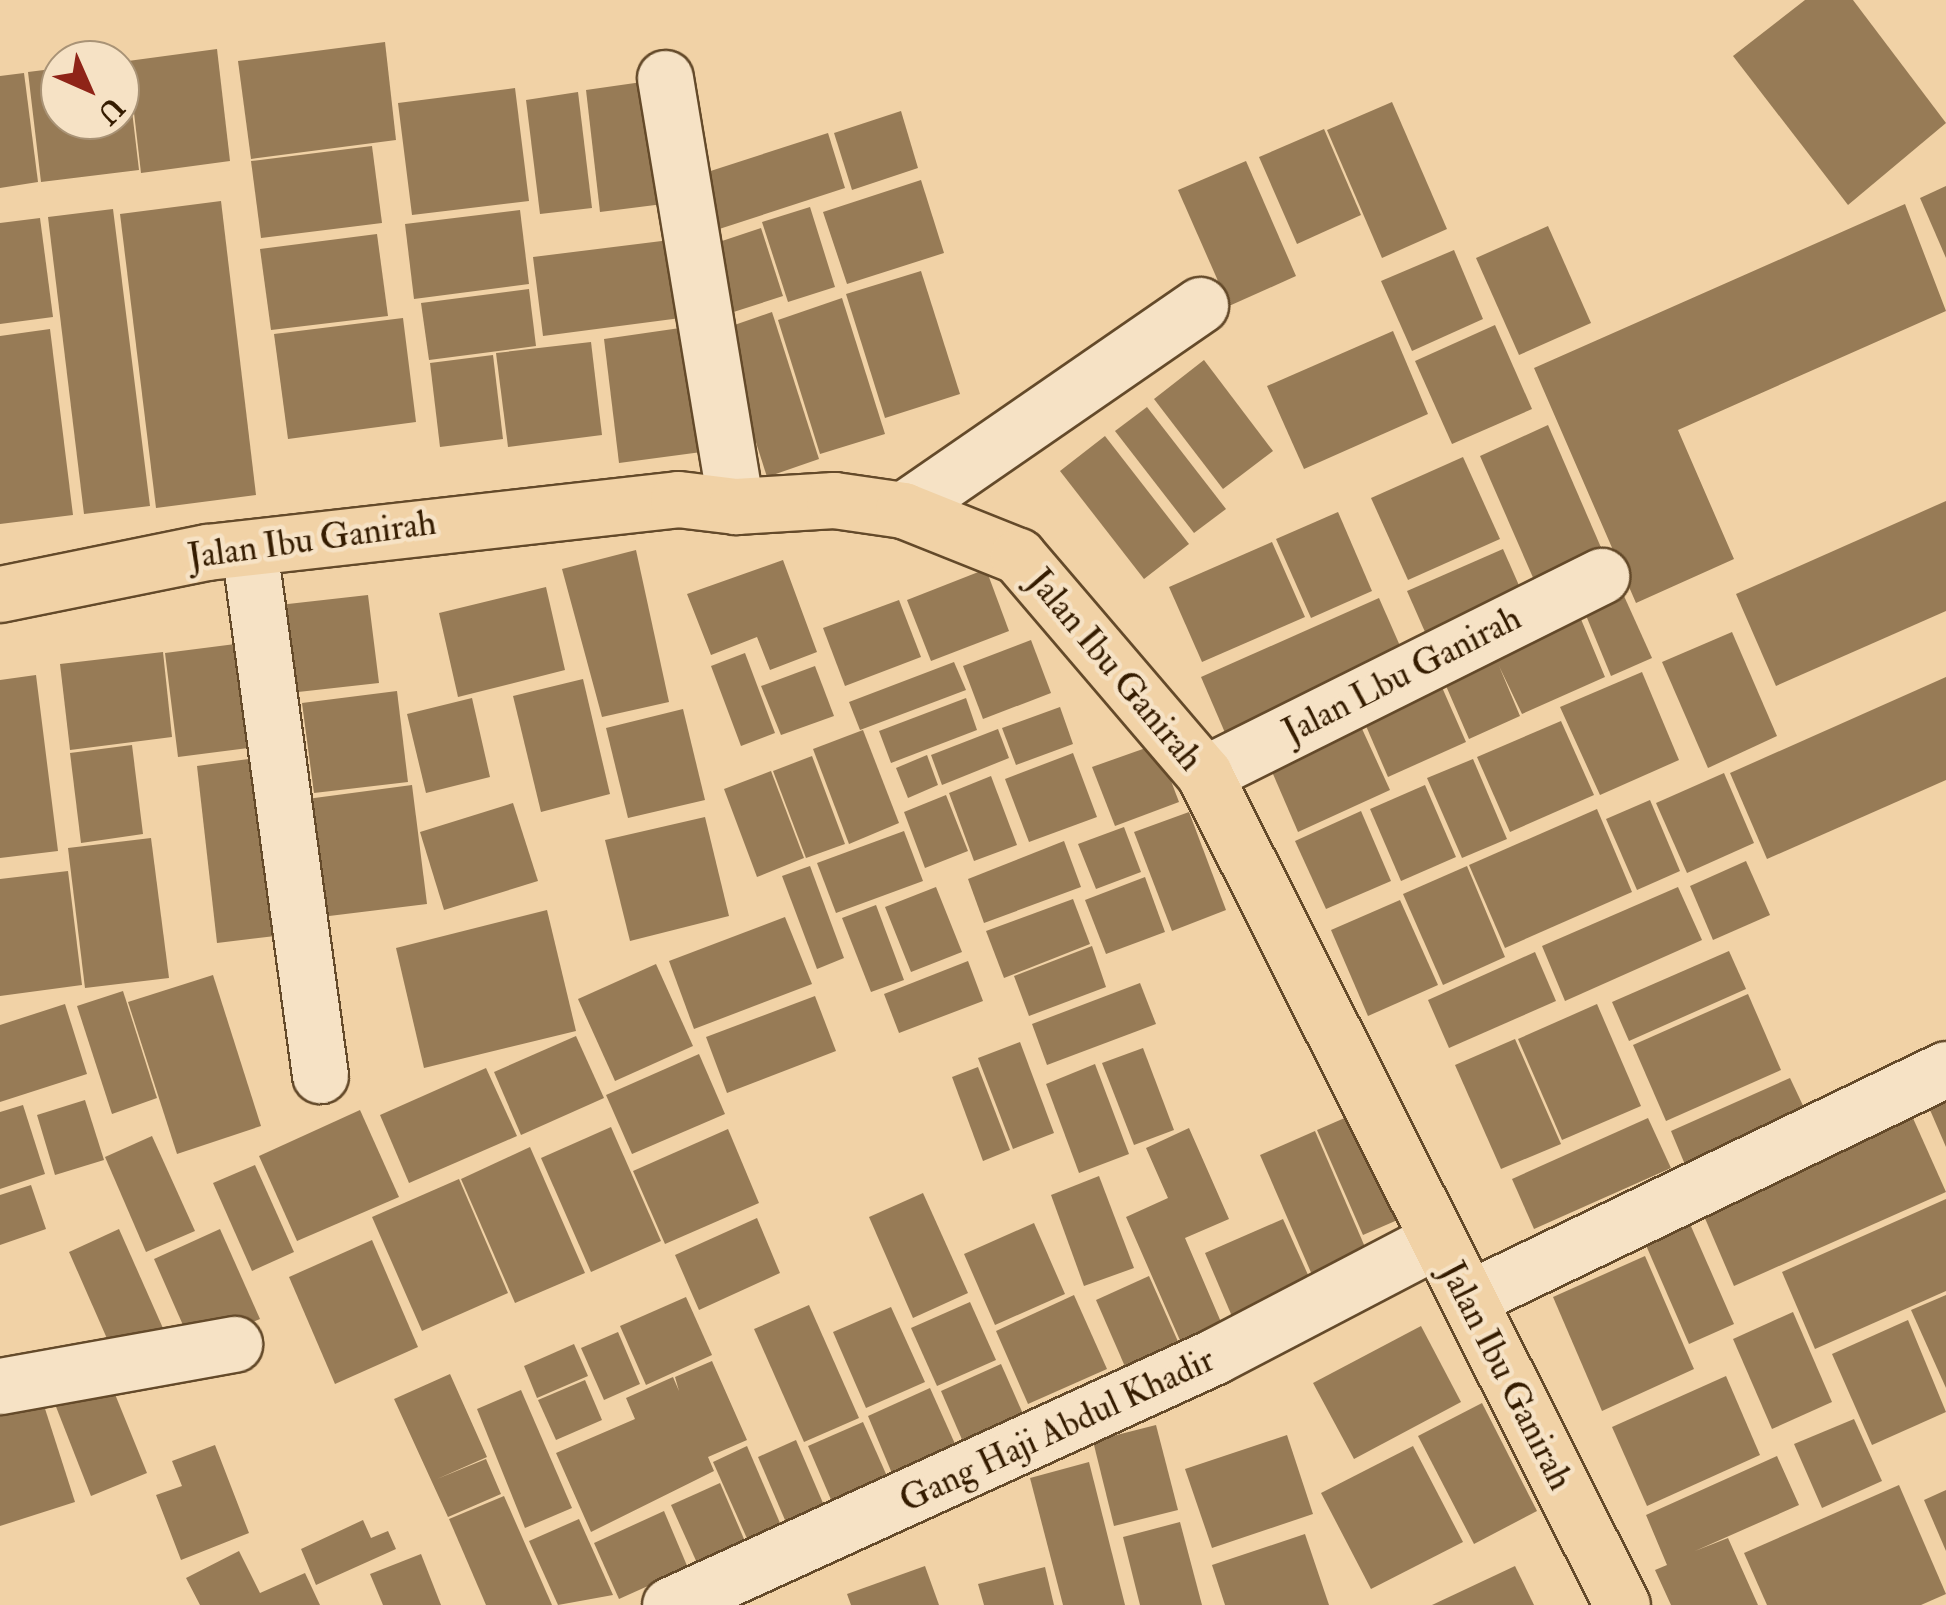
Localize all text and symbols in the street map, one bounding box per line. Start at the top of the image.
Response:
north arrow [40,40,140,140]
text: U [89,89,131,131]
street label: Jalan Ibu Ganirah [185,502,439,578]
street label: Jalan Ibu Ganirah [1019,561,1211,779]
street label: Jalan Lbu Ganirah [1276,597,1528,753]
street label: Jalan Ibu Ganirah [1430,1255,1582,1497]
street label: Gang Haji Abdul Khadir [893,1339,1221,1521]

